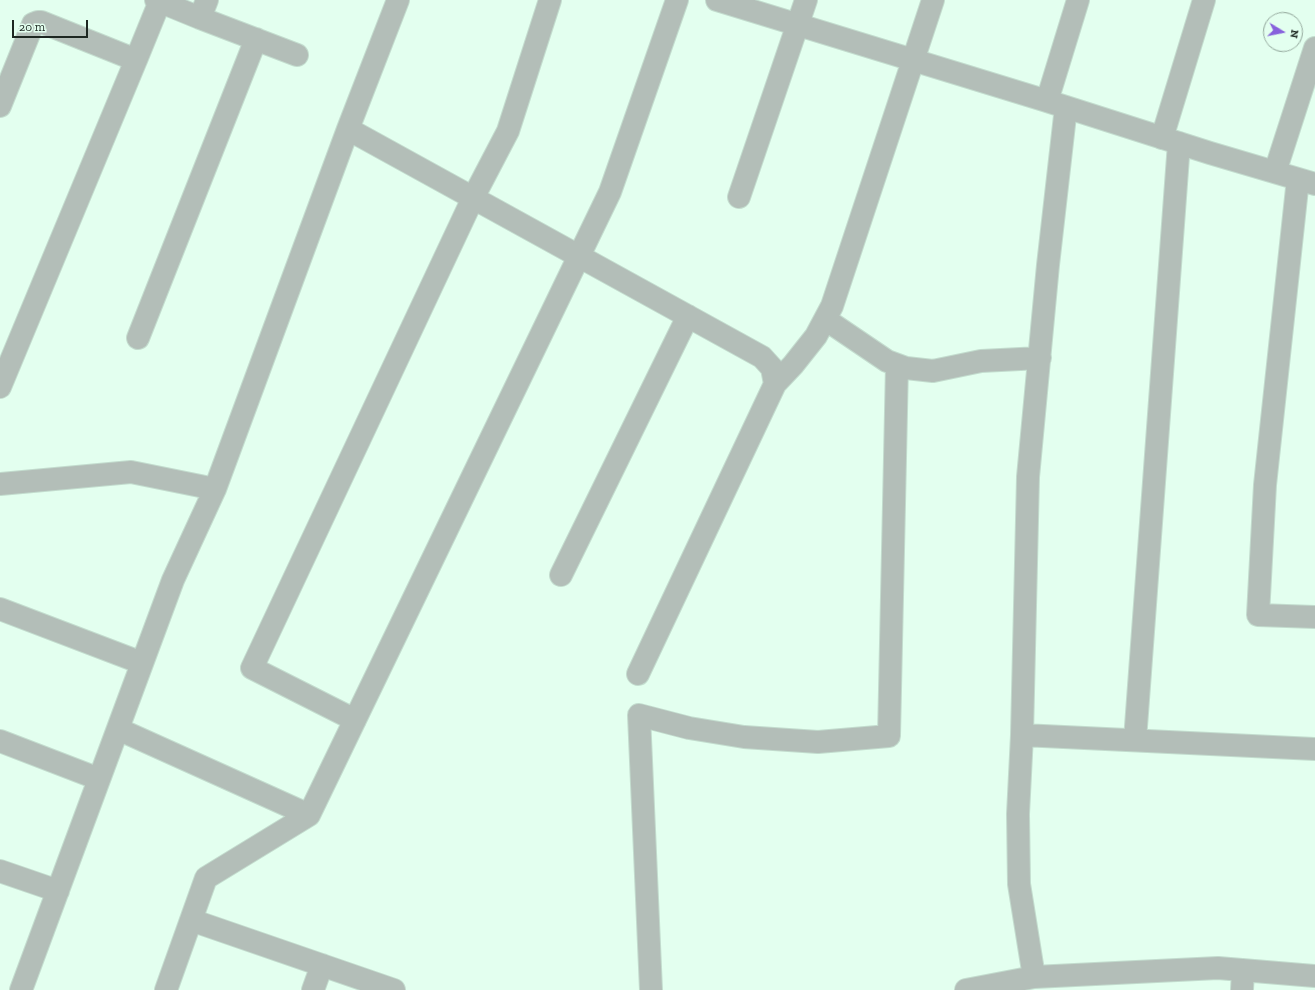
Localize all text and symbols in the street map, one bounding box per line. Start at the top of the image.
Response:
scale bar [14,12,90,38]
north arrow [1263,12,1303,52]
text: 20 m [19,20,45,34]
text: N [1287,29,1301,39]

